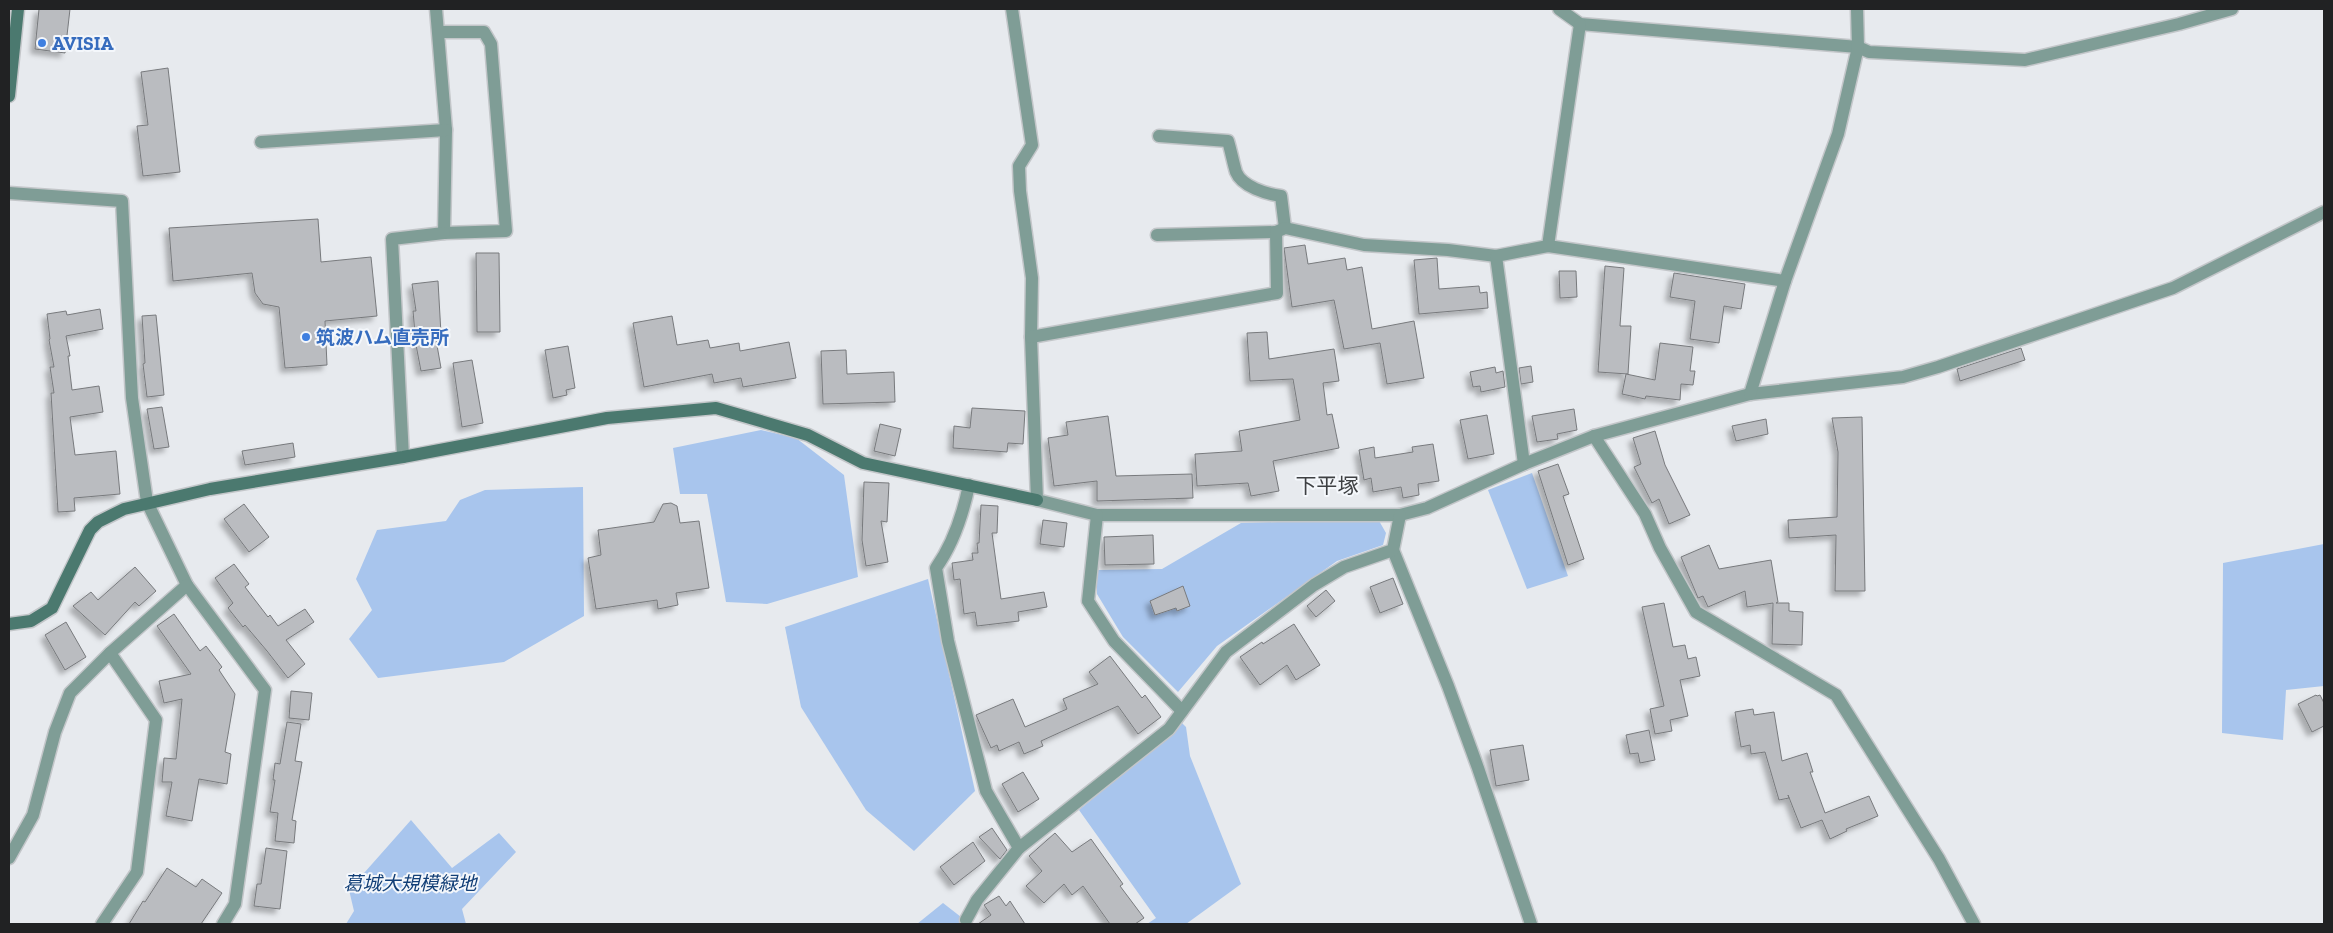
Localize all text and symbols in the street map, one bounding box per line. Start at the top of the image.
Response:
place label: AVISIA [52,32,114,55]
marker: AVISIA [36,37,48,49]
place label: 筑波ハム直売所 [316,326,449,349]
marker: 筑波ハム直売所 [300,331,312,343]
district label: 下平塚 [1296,473,1359,498]
park label: 葛城大規模緑地 [343,872,478,895]

